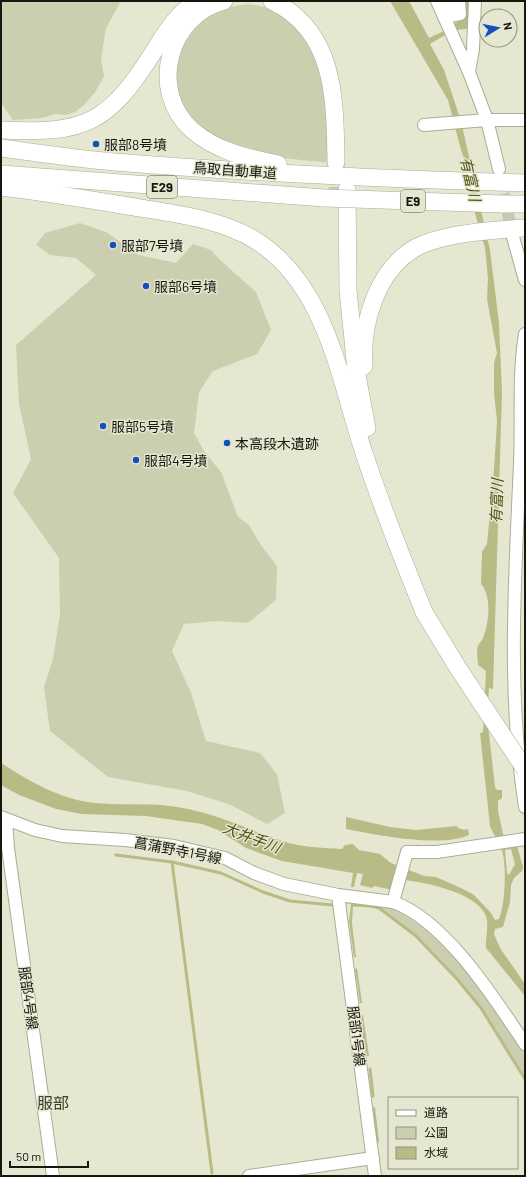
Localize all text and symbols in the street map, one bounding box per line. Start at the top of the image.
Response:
north arrow [478,8,518,48]
text: N [501,21,515,31]
place label: 服部8号墳 [104,136,167,153]
marker: 服部8号墳 [91,139,101,149]
water label: 有富川 [457,155,485,205]
street label: 鳥取自動車道 [193,159,277,181]
road number: E29 [147,176,177,198]
road number: E9 [401,190,425,212]
place label: 服部7号墳 [121,237,184,254]
marker: 服部7号墳 [108,240,118,250]
place label: 服部6号墳 [154,278,217,295]
marker: 服部6号墳 [141,281,151,291]
place label: 服部5号墳 [111,418,174,435]
marker: 服部5号墳 [98,421,108,431]
place label: 本高段木遺跡 [235,435,319,452]
marker: 本高段木遺跡 [222,438,232,448]
place label: 服部4号墳 [144,452,208,469]
marker: 服部4号墳 [131,455,141,465]
water label: 有富川 [486,476,506,524]
water label: 大井手川 [221,818,285,857]
street label: 菖蒲野寺1号線 [133,833,223,867]
street label: 服部4号線 [16,965,42,1031]
street label: 服部1号線 [345,1005,369,1067]
district label: 服部 [37,1093,69,1112]
legend [388,1097,518,1169]
text: 道路 [424,1105,448,1119]
text: 公園 [424,1125,448,1139]
scale bar [10,1143,88,1169]
text: 水域 [424,1145,448,1159]
text: 50 m [16,1149,41,1163]

